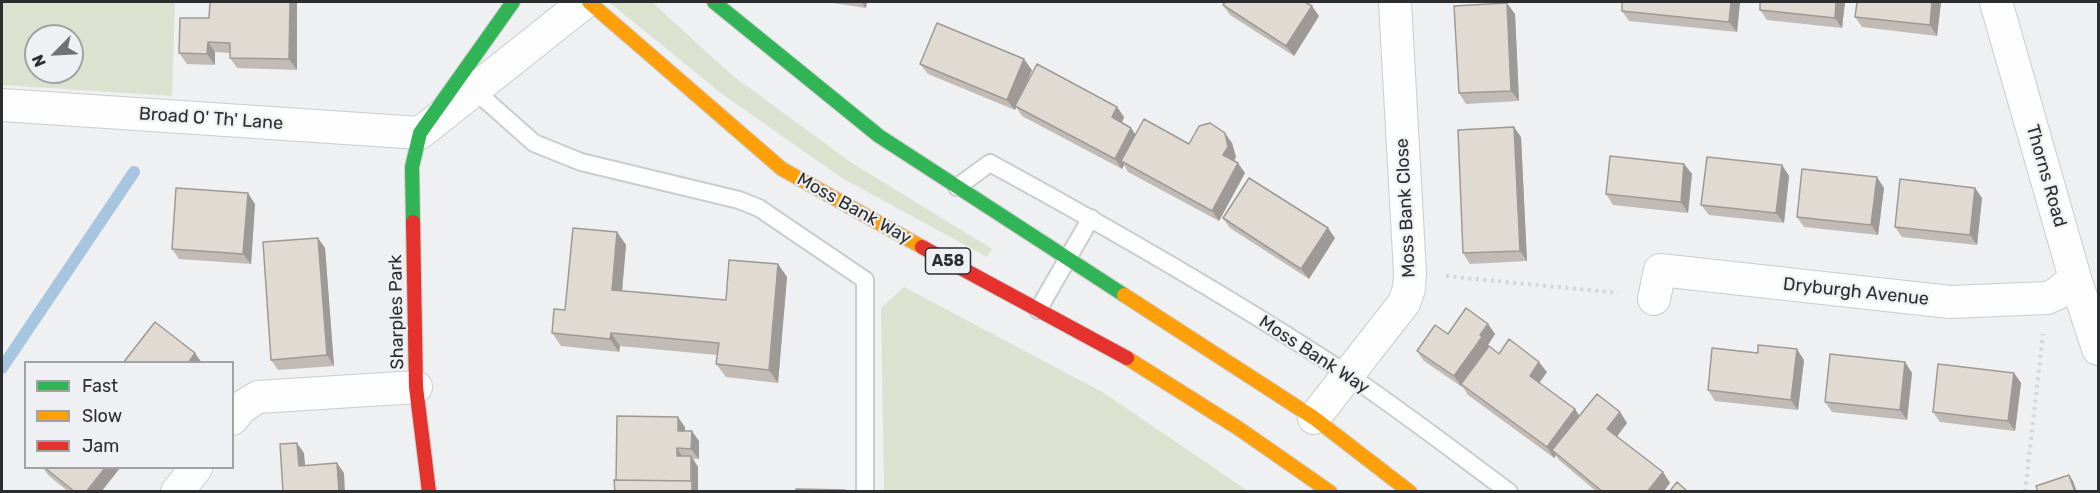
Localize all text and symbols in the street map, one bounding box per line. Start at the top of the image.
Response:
north arrow [24,24,84,84]
text: N [28,52,50,70]
street label: Broad O' Th' Lane [138,103,284,135]
street label: Thorns Road [2021,122,2071,230]
street label: Moss Bank Close [1392,138,1420,278]
street label: Moss Bank Way [793,169,915,249]
road number: A58 [926,248,970,274]
street label: Sharples Park [385,254,409,370]
street label: Dryburgh Avenue [1782,274,1930,310]
street label: Moss Bank Way [1255,311,1373,399]
legend [24,361,234,469]
text: Fast [82,375,118,397]
text: Slow [82,405,122,427]
text: Jam [82,435,119,457]

